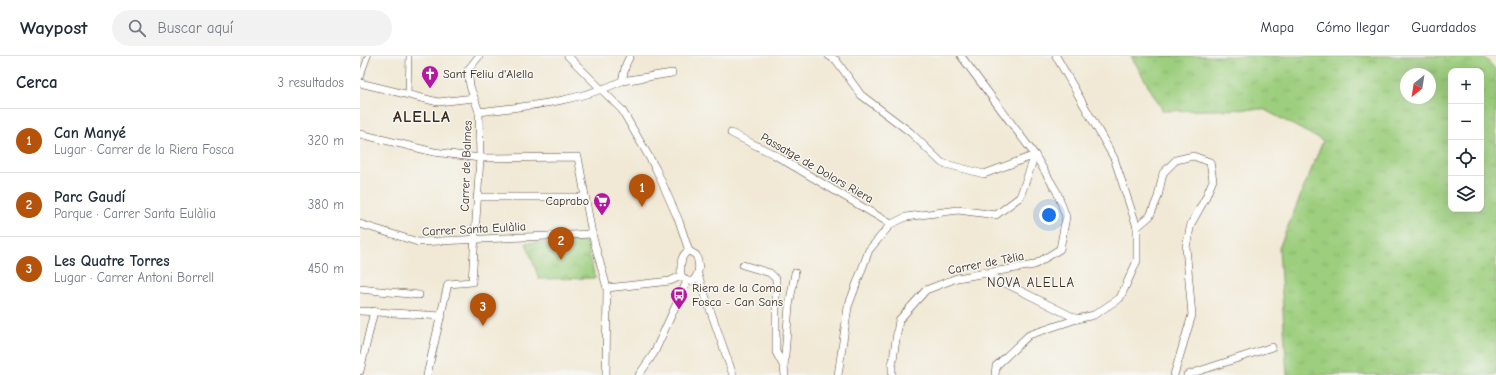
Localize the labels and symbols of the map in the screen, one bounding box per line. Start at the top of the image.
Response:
church icon: Sant Feliu d'Alella [420,64,440,89]
place label: Sant Feliu d'Alella [443,67,533,81]
north arrow [1400,68,1436,104]
district label: ALELLA [393,108,451,126]
street label: Carrer de Balmes [457,120,475,212]
street label: Passatge de Dolors Riera [758,130,876,206]
pin: 1 [629,174,655,207]
supermarket icon: Caprabo [592,191,612,216]
place label: Caprabo [546,194,589,208]
your location [1039,205,1059,225]
street label: Carrer Santa Eulàlia [422,219,526,239]
pin: 2 [548,227,574,260]
street label: Carrer de Tèlia [947,249,1025,277]
district label: NOVA ALELLA [987,275,1075,290]
place label: Riera de la Coma Fosca - Can Sans [692,281,783,309]
bus stop icon: Riera de la Coma Fosca - Can Sans [669,285,689,310]
pin: 3 [470,293,496,326]

